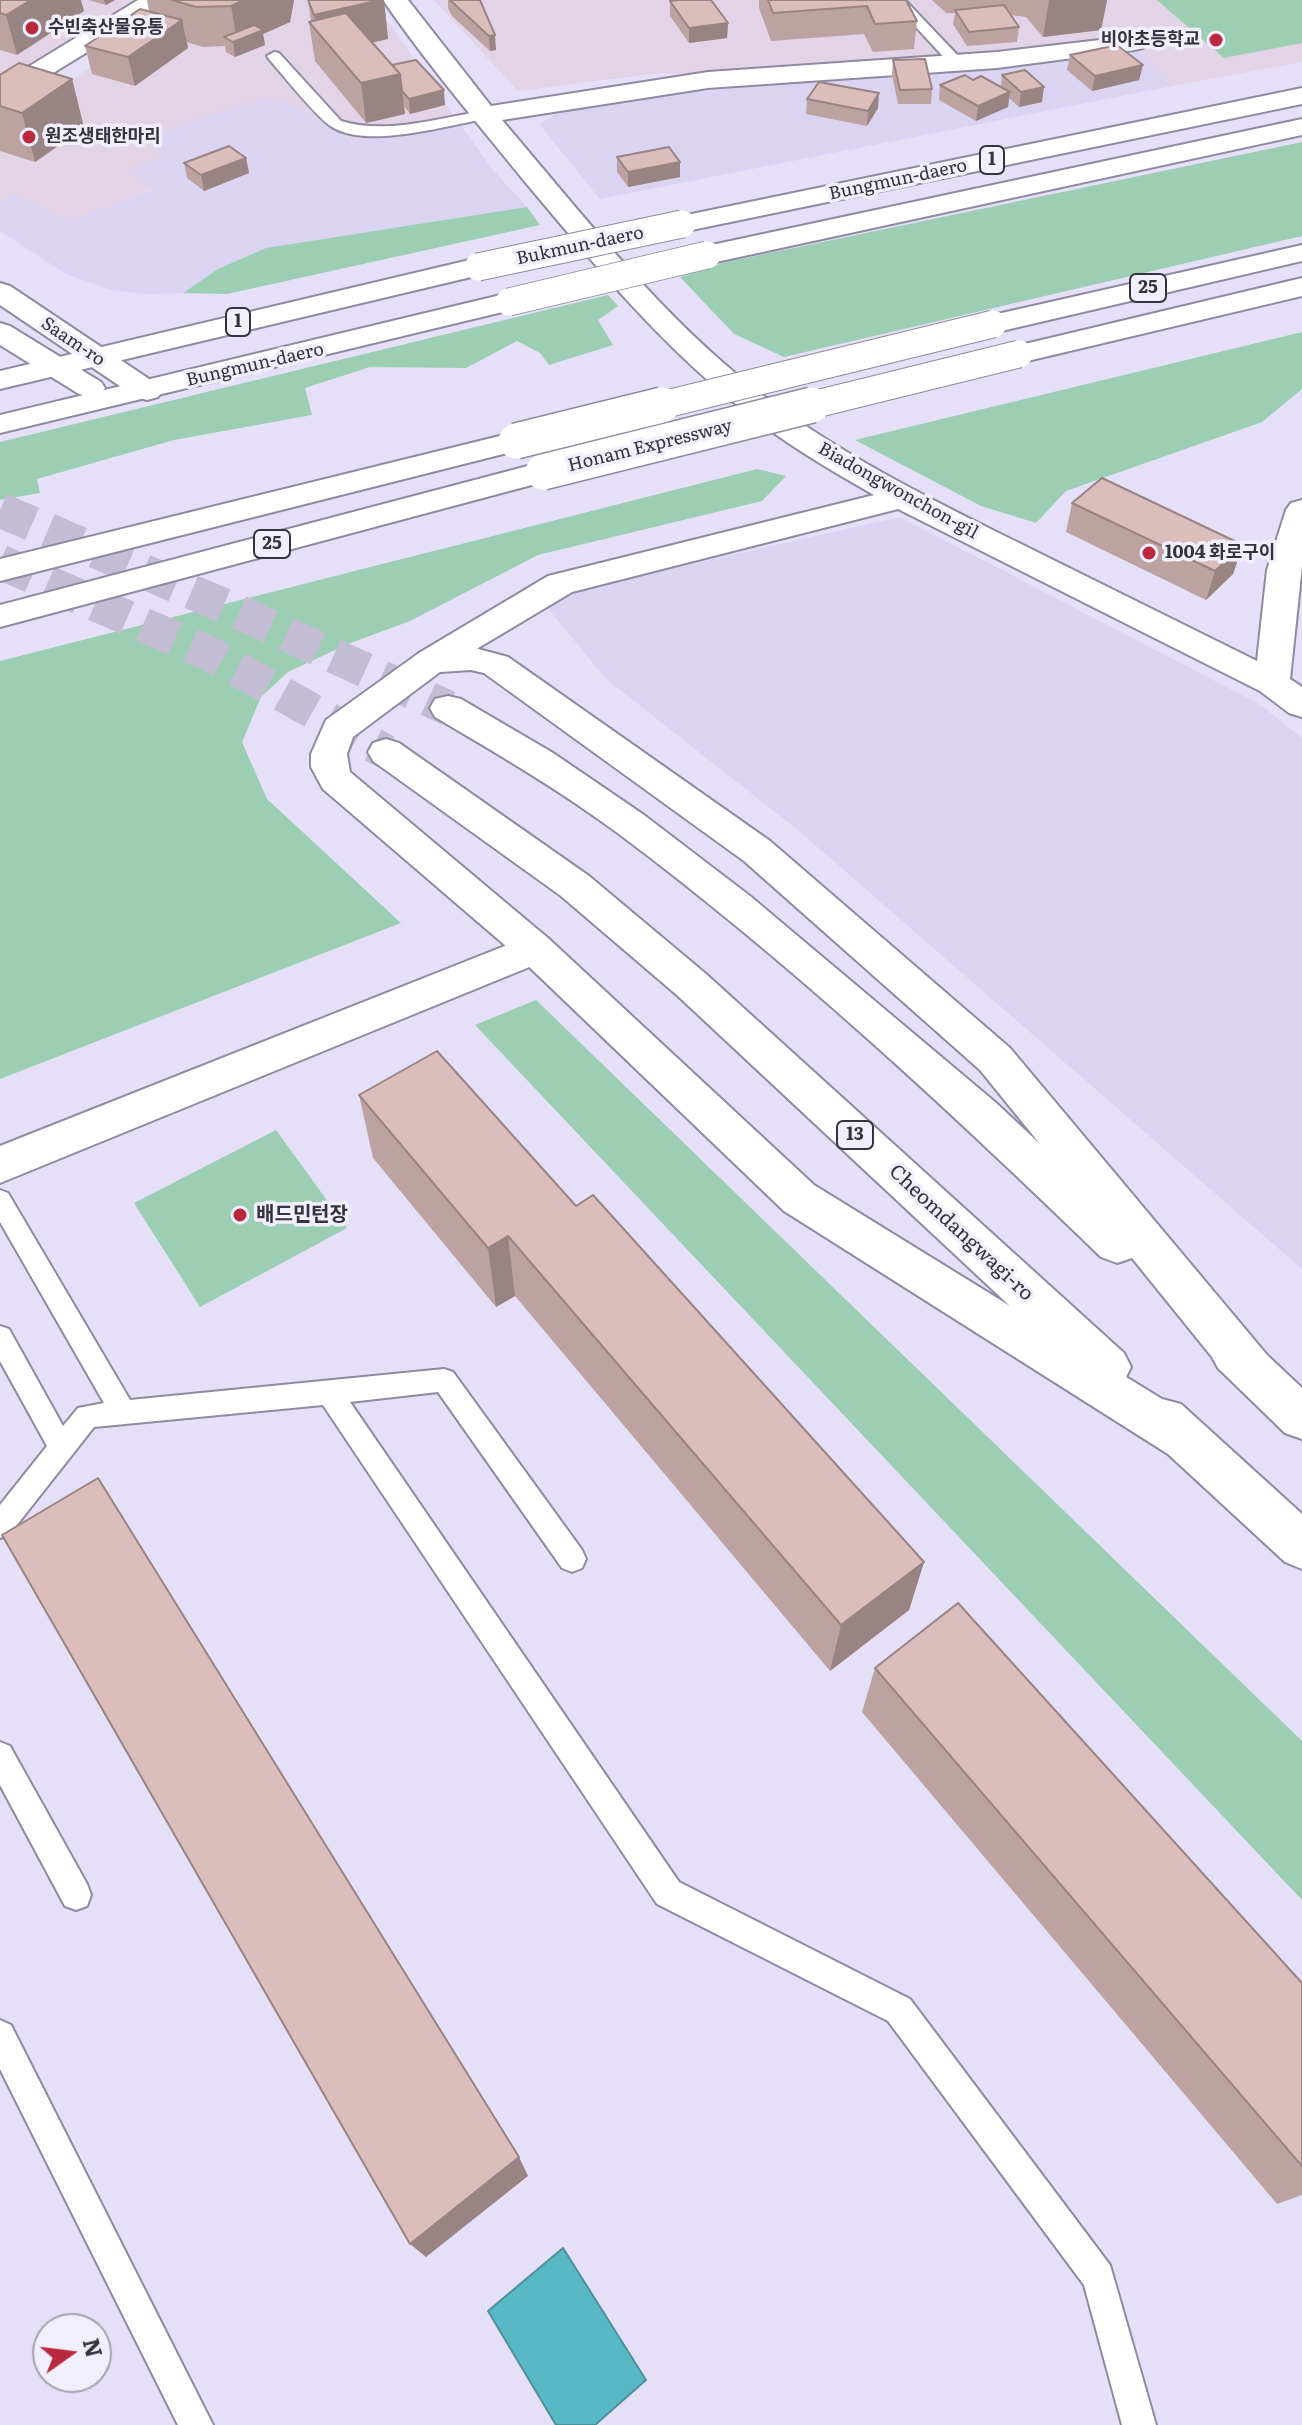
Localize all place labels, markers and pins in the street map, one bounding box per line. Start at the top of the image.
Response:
place label: 수빈축산물유통 [48,17,164,39]
marker: 수빈축산물유통 [23,19,41,37]
place label: 비아초등학교 [1101,29,1200,51]
marker: 비아초등학교 [1207,31,1225,49]
place label: 원조생태한마리 [45,126,161,148]
marker: 원조생태한마리 [20,128,38,146]
place label: 1004 화로구이 [1165,542,1275,564]
marker: 1004 화로구이 [1140,544,1158,562]
place label: 배드민턴장 [256,1203,348,1227]
marker: 배드민턴장 [231,1206,249,1224]

